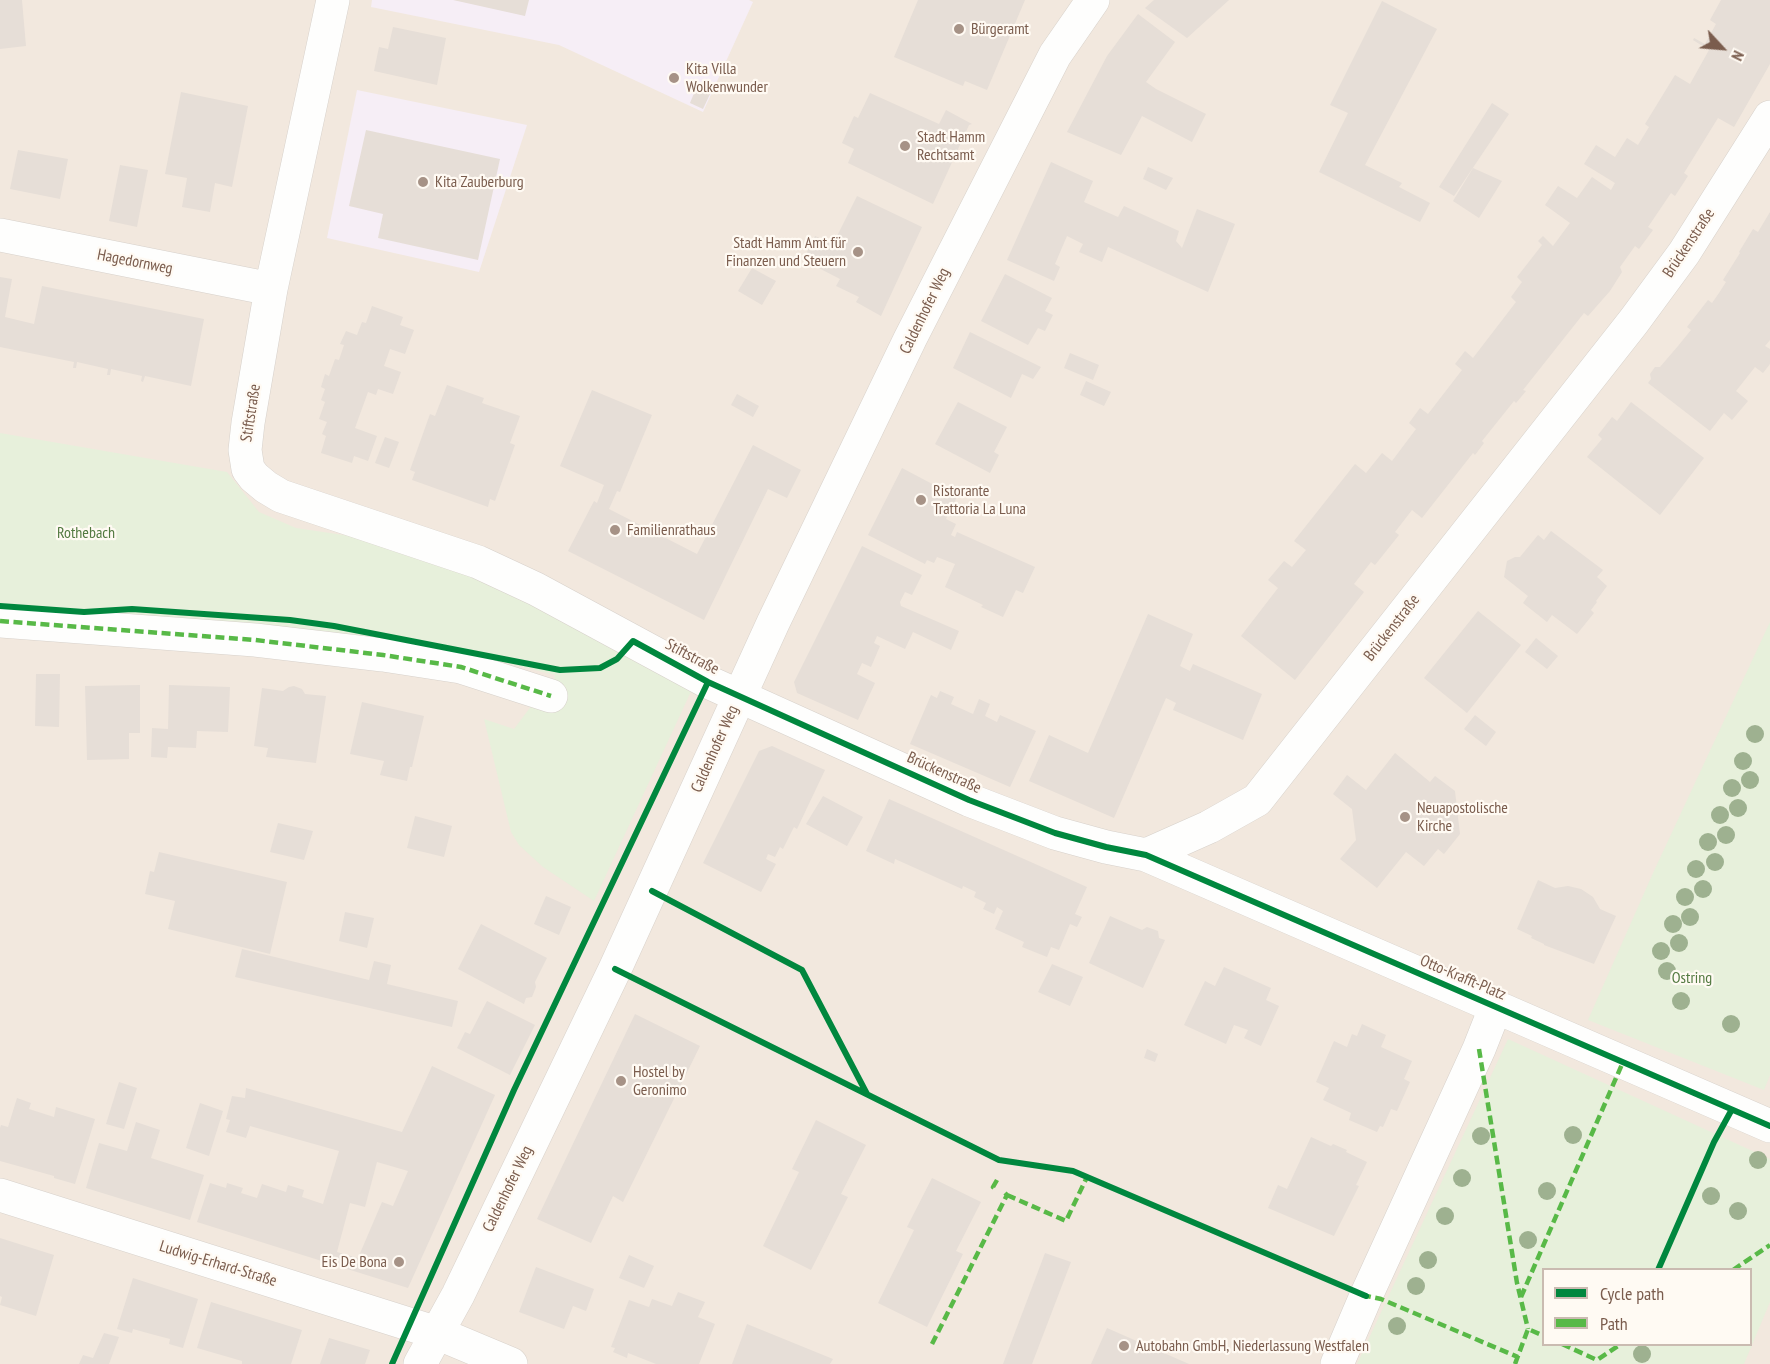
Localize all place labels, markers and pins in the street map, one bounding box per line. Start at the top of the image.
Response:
place label: Bürgeramt [971,19,1029,39]
marker: Bürgeramt [952,22,966,36]
place label: Kita Villa Wolkenwunder [686,59,768,97]
marker: Kita Villa Wolkenwunder [667,71,681,85]
place label: Stadt Hamm Rechtsamt [917,127,985,165]
marker: Stadt Hamm Rechtsamt [898,139,912,153]
place label: Kita Zauberburg [435,172,524,192]
marker: Kita Zauberburg [416,175,430,189]
place label: Stadt Hamm Amt für Finanzen und Steuern [726,233,846,271]
marker: Stadt Hamm Amt für Finanzen und Steuern [851,245,865,259]
place label: Ristorante Trattoria La Luna [933,481,1026,519]
marker: Ristorante Trattoria La Luna [914,493,928,507]
place label: Familienrathaus [627,520,716,540]
marker: Familienrathaus [608,523,622,537]
place label: Neuapostolische Kirche [1417,798,1508,836]
marker: Neuapostolische Kirche [1398,810,1412,824]
place label: Hostel by Geronimo [633,1062,687,1100]
marker: Hostel by Geronimo [614,1074,628,1088]
place label: Eis De Bona [322,1252,387,1272]
marker: Eis De Bona [392,1255,406,1269]
place label: Autobahn GmbH, Niederlassung Westfalen [1136,1336,1369,1356]
marker: Autobahn GmbH, Niederlassung Westfalen [1117,1339,1131,1353]

